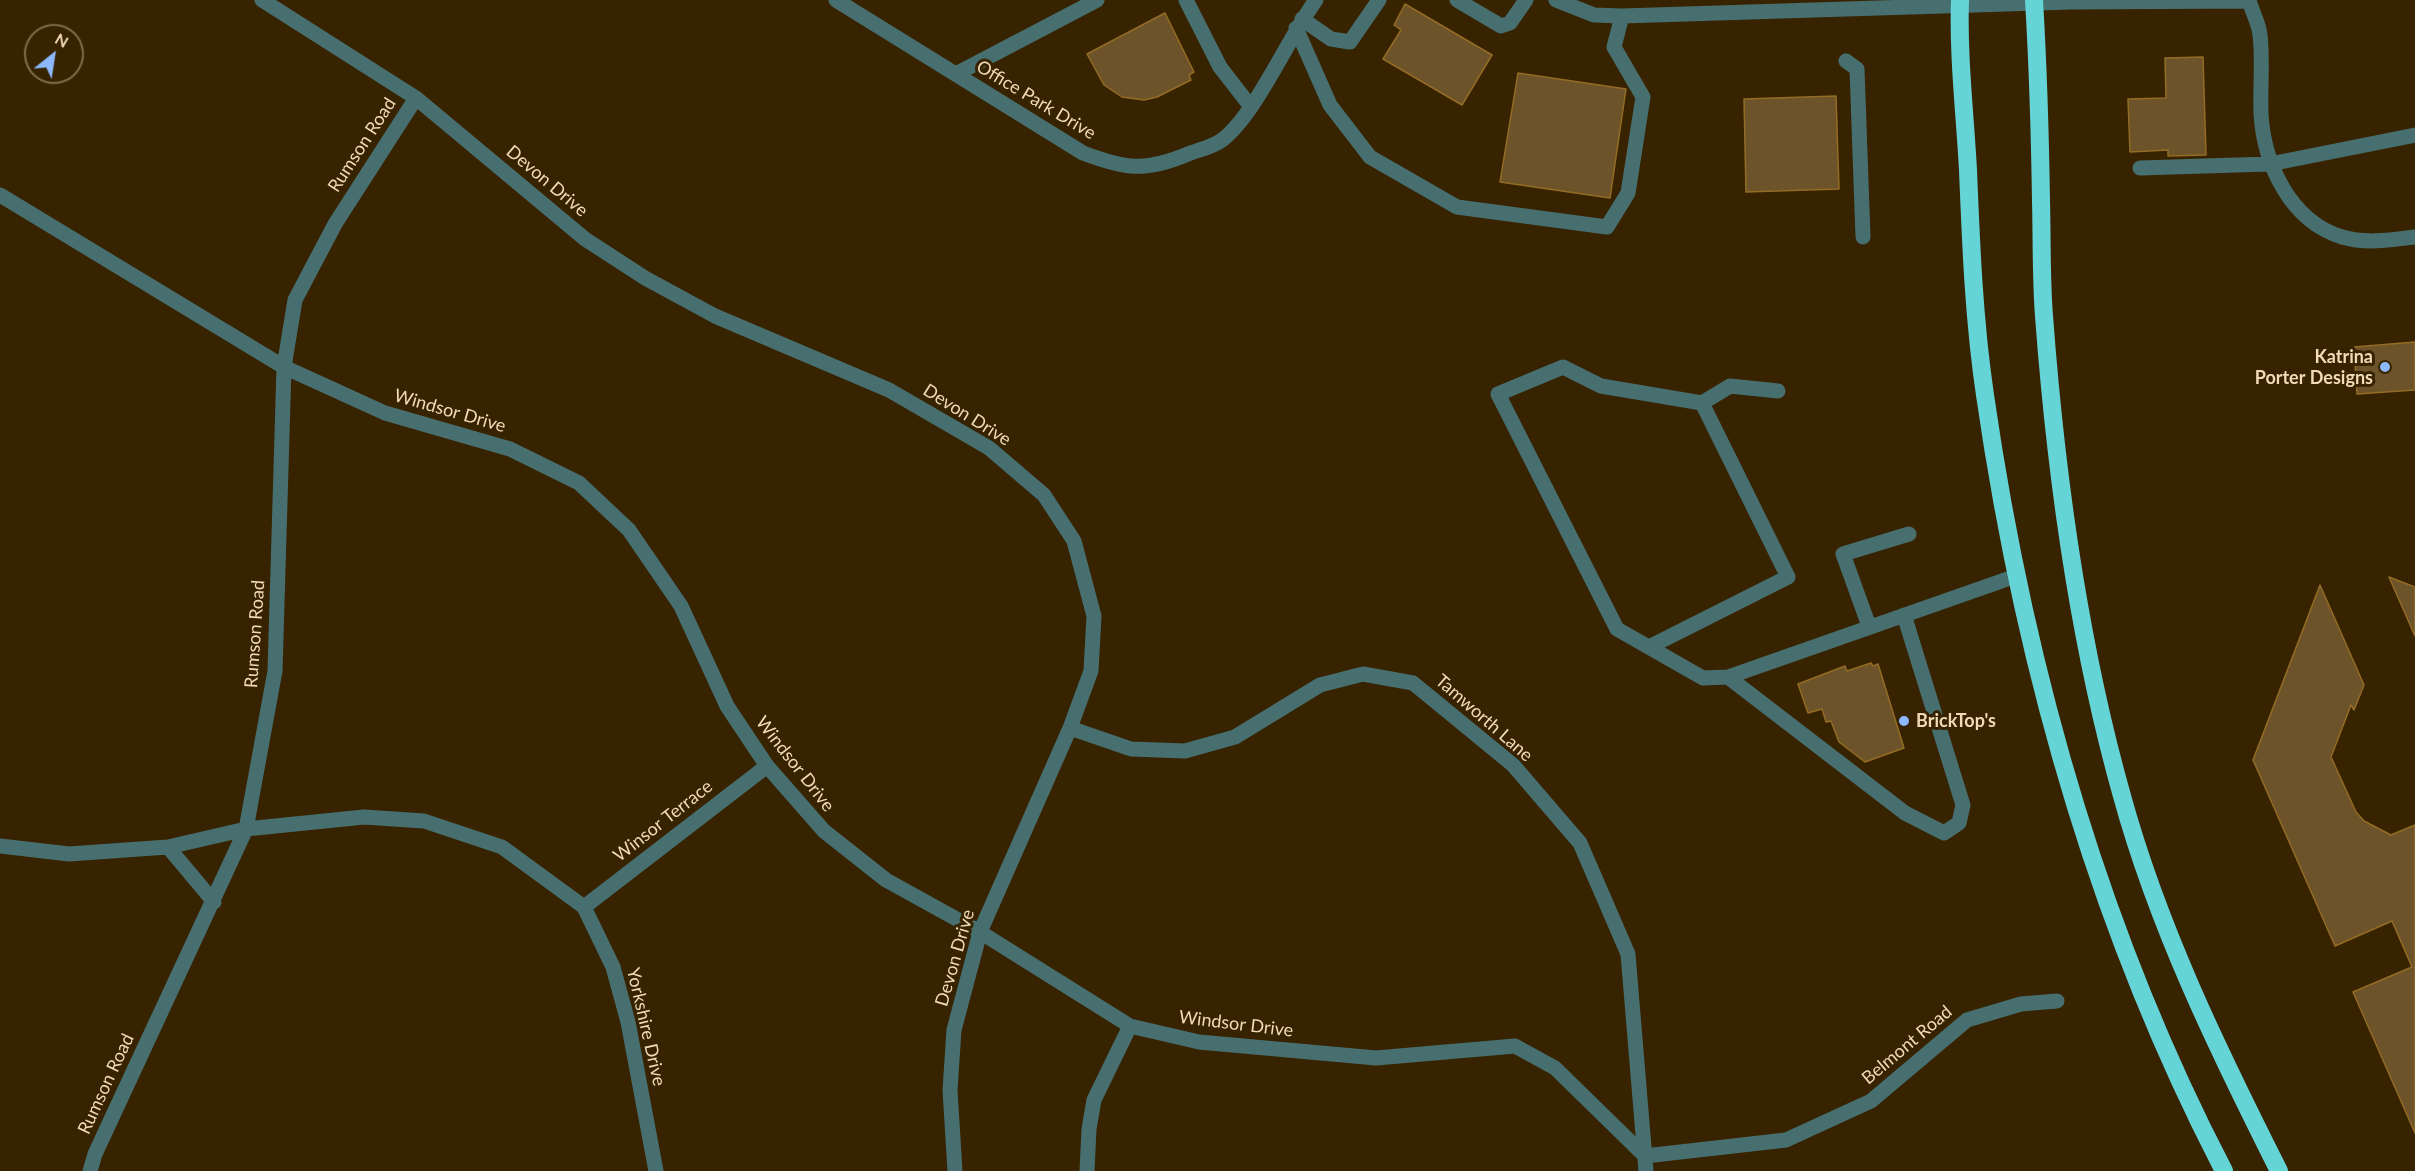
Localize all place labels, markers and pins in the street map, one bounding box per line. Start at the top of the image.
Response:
place label: Katrina Porter Designs [2255,346,2373,388]
marker: Katrina Porter Designs [2378,360,2392,374]
place label: BrickTop's [1916,710,1996,732]
marker: BrickTop's [1897,714,1911,728]

